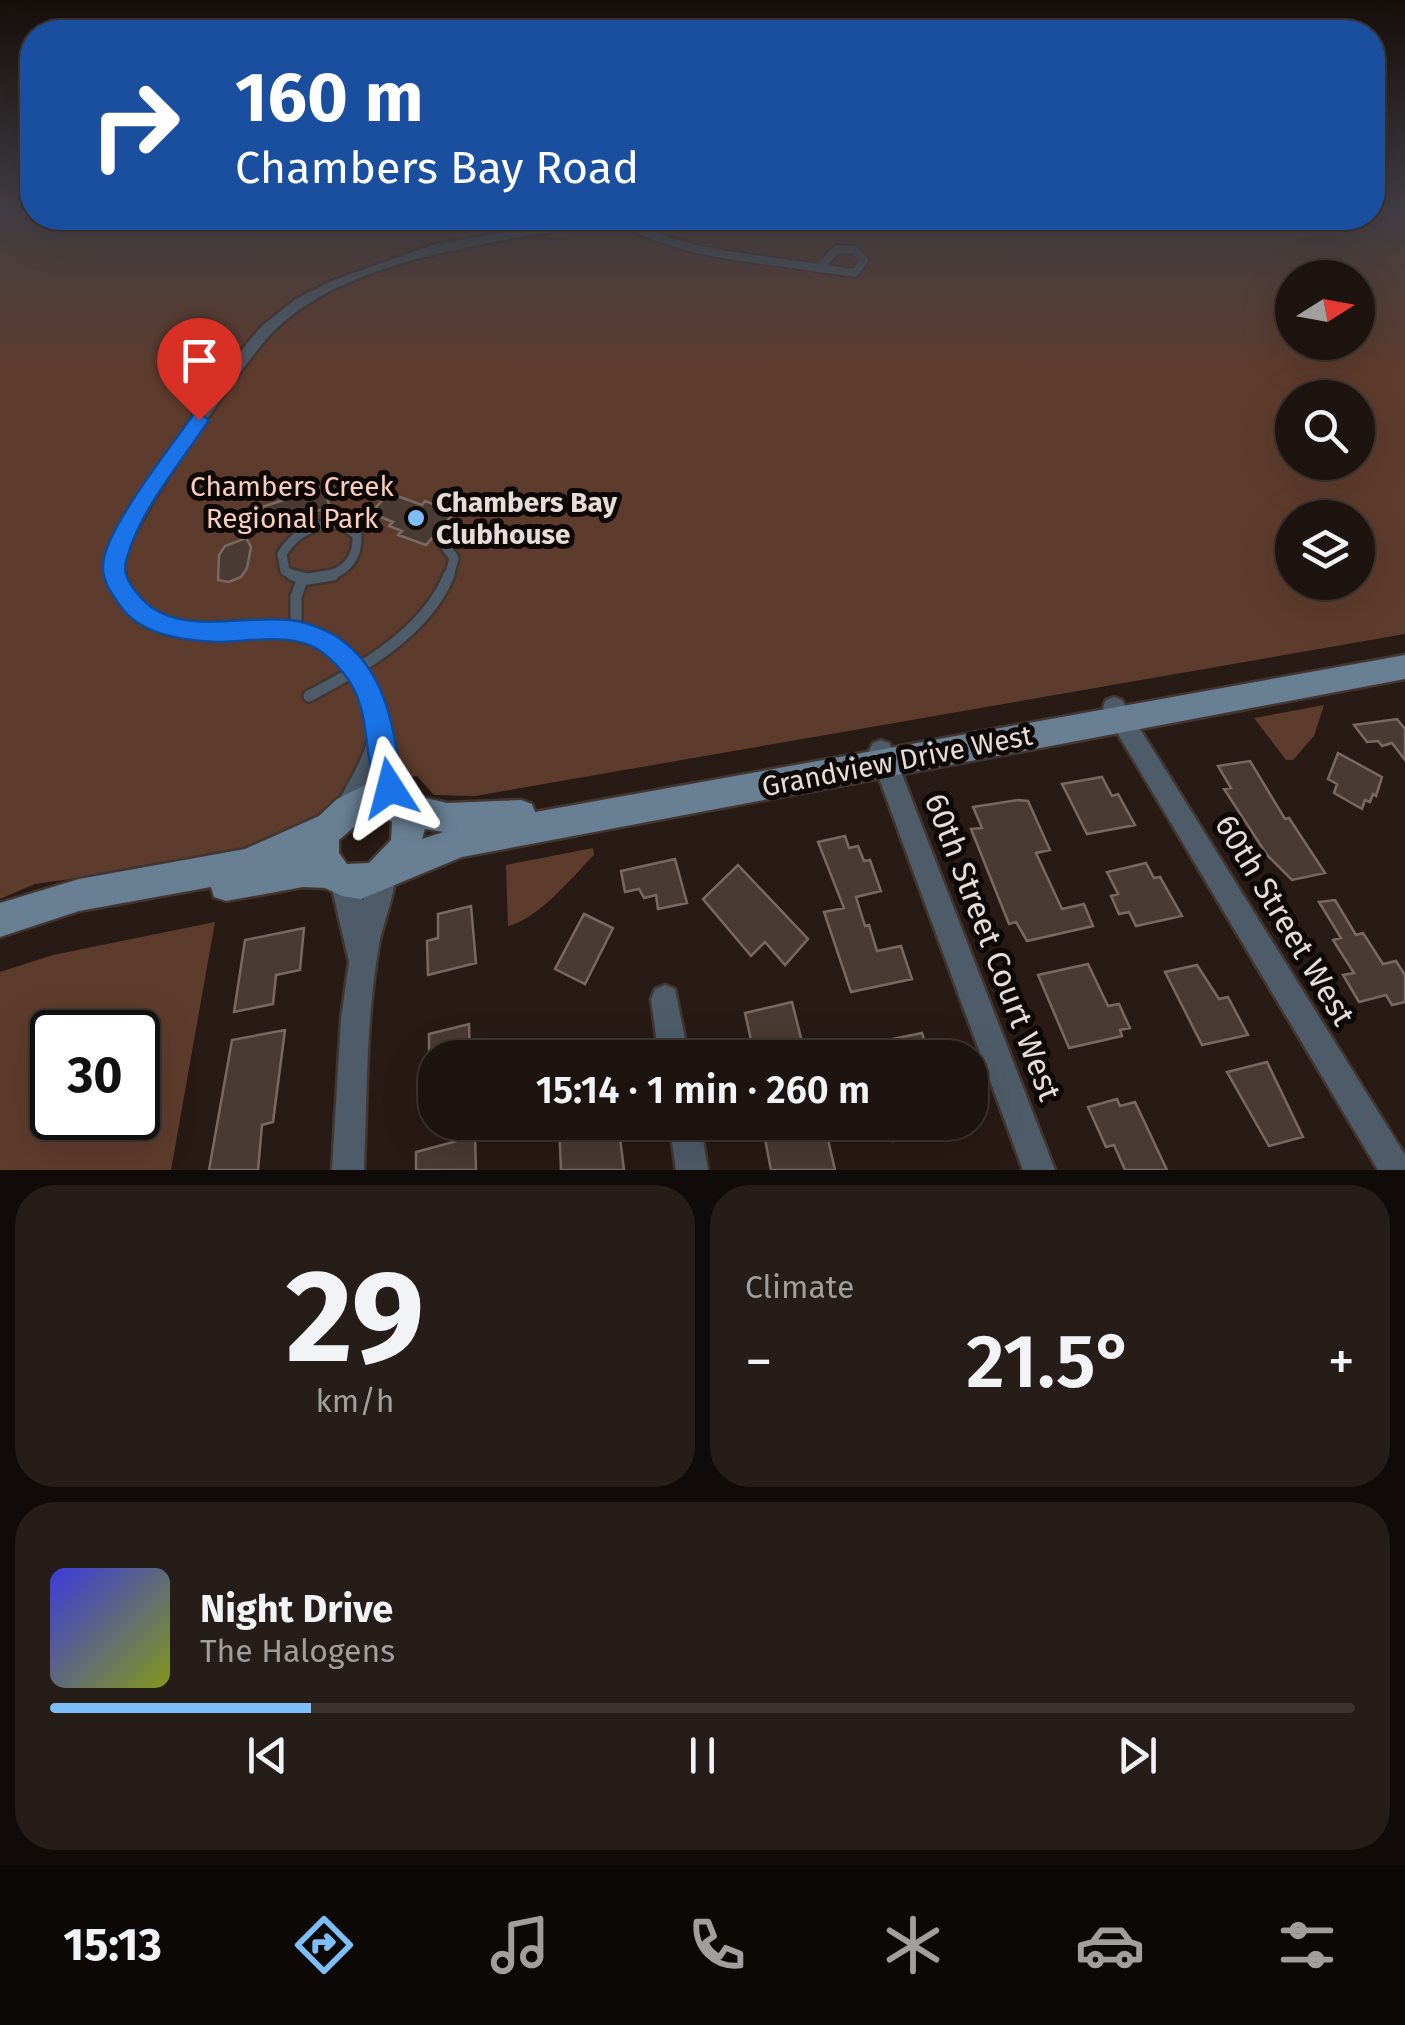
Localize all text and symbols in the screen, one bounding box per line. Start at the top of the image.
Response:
text: 160 m [235,56,424,140]
icon: right [70,60,200,190]
text: Chambers Bay Road [235,141,639,195]
north arrow [1275,260,1375,360]
map controls [1275,260,1375,600]
pin [157,318,242,421]
icon: arrive [172,333,227,388]
button: search [1275,380,1375,480]
park label: Chambers Creek Regional Park [190,470,395,535]
place label: Chambers Bay Clubhouse [436,486,617,551]
button: layers [1275,500,1375,600]
marker: Chambers Bay Clubhouse [405,507,427,529]
street label: Grandview Drive West [759,718,1036,803]
position arrow [338,736,442,840]
street label: 60th Street Court West [917,788,1069,1106]
street label: 60th Street West [1207,808,1363,1033]
speed limit sign: 30 [30,1010,160,1140]
text: 15:14 · 1 min · 260 m [536,1067,870,1113]
text: 29 [286,1239,424,1395]
text: Climate [745,1268,854,1306]
text: 21.5° [966,1317,1134,1407]
text: − [745,1329,773,1395]
text: + [1328,1329,1355,1395]
text: km/h [315,1382,395,1420]
text: Night Drive [200,1586,393,1632]
text: The Halogens [200,1632,395,1670]
icon: previous [240,1728,295,1783]
icon: pause [675,1728,730,1783]
icon: next [1110,1728,1165,1783]
icon: directions [289,1910,359,1980]
icon: music [485,1910,555,1980]
icon: phone [682,1910,752,1980]
icon: climate [878,1910,948,1980]
icon: car [1075,1910,1145,1980]
icon: filters [1272,1910,1342,1980]
text: 15:13 [63,1918,162,1972]

